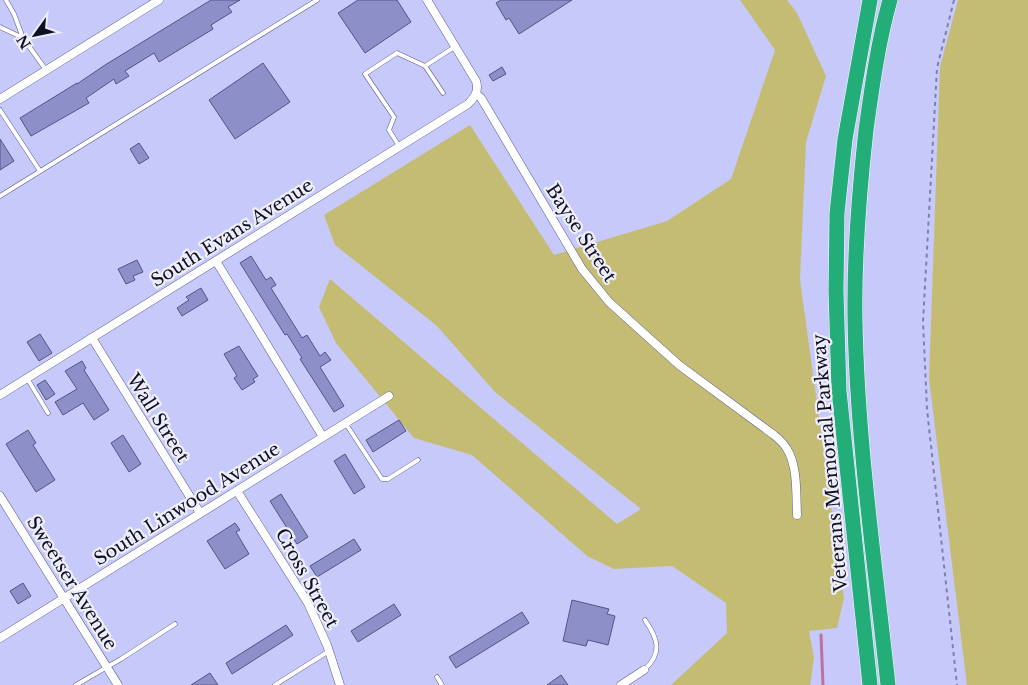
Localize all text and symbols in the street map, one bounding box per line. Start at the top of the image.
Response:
north arrow [10,10,60,60]
text: N [13,32,35,53]
street label: South Evans Avenue [147,174,317,292]
street label: Bayse Street [541,180,621,286]
street label: Veterans Memorial Parkway [808,333,852,594]
street label: Wall Street [121,369,194,467]
street label: South Linwood Avenue [90,438,284,570]
street label: Sweetser Avenue [22,512,122,654]
street label: Cross Street [271,524,343,632]

